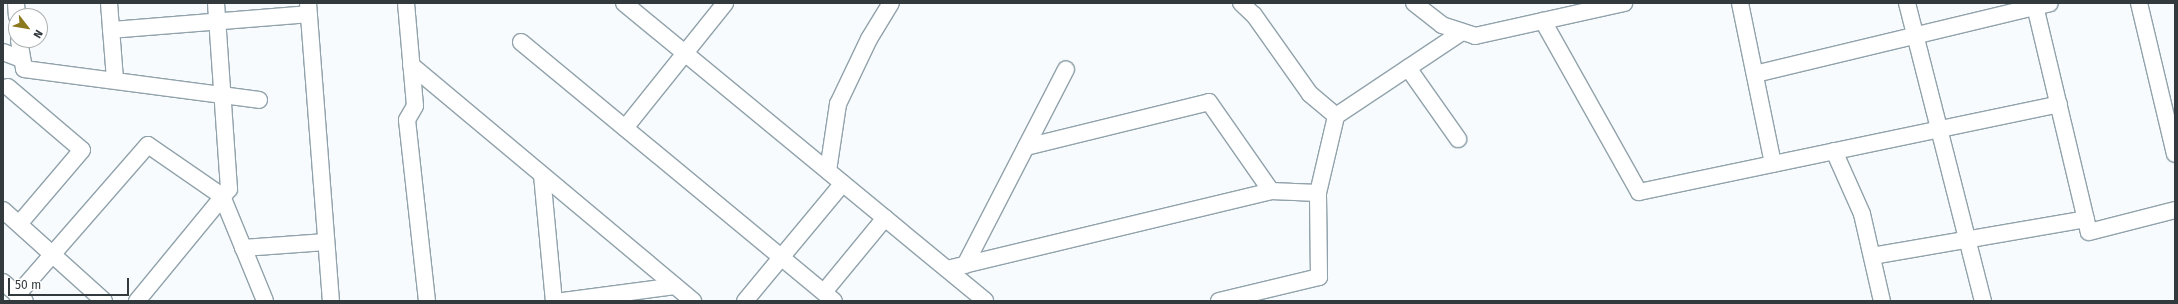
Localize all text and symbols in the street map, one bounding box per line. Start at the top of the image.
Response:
north arrow [8,8,48,48]
text: N [30,27,45,40]
scale bar [10,270,131,296]
text: 50 m [15,278,41,292]

